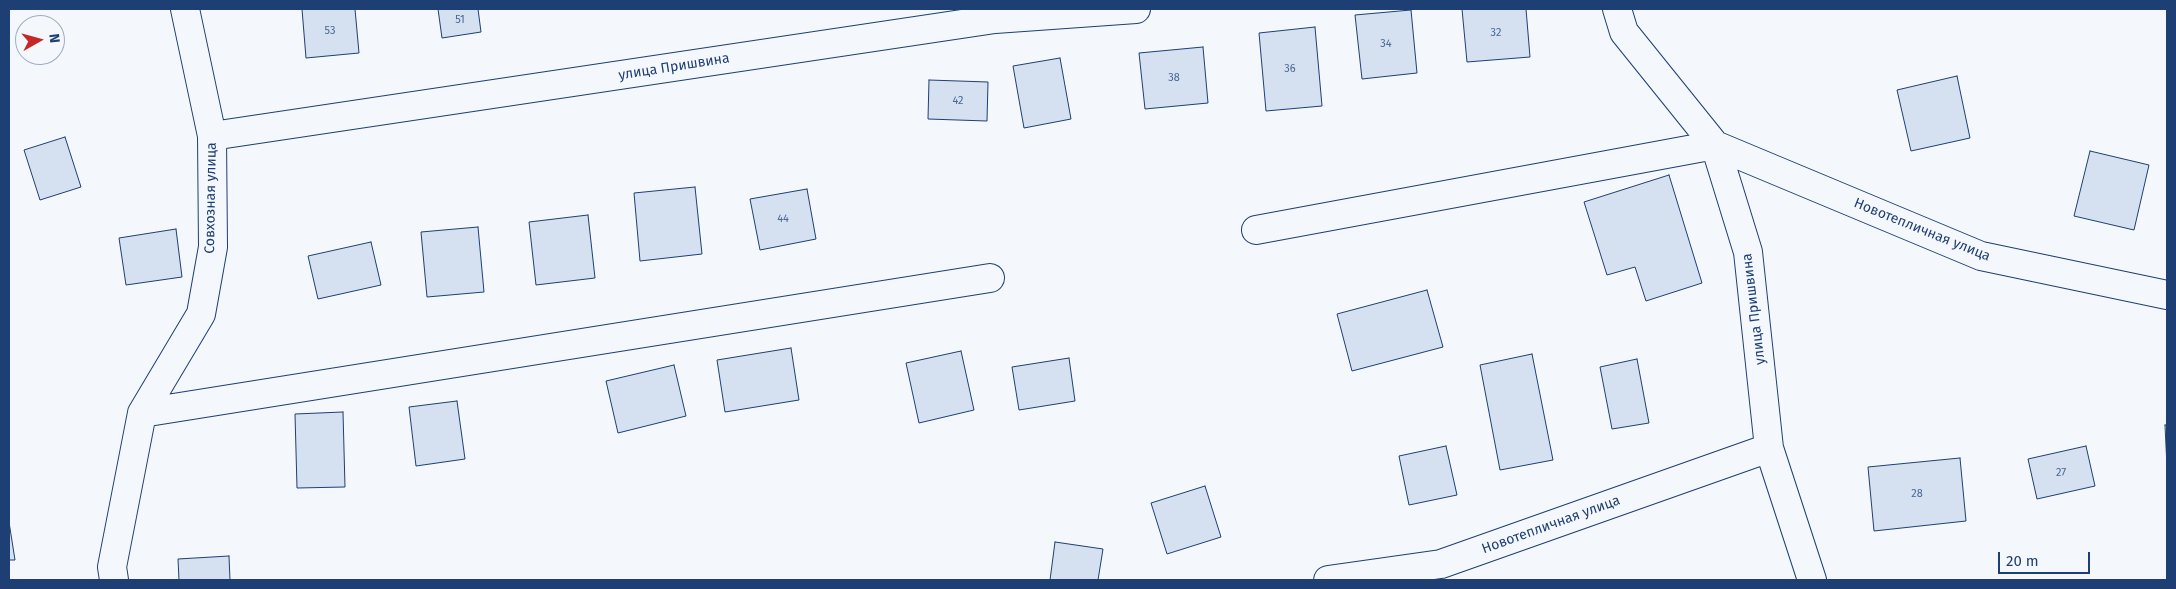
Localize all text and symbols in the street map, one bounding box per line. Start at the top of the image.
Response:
house number: 51 [455,13,465,27]
north arrow [15,15,65,65]
house number: 53 [325,24,335,38]
house number: 32 [1491,26,1501,40]
text: N [45,33,63,44]
house number: 34 [1380,37,1392,51]
street label: улица Пришвина [617,50,731,84]
house number: 36 [1284,62,1296,76]
house number: 38 [1168,71,1180,85]
house number: 42 [952,94,964,108]
street label: Совхозная улица [202,142,220,254]
street label: Новотепличная улица [1851,195,1993,265]
house number: 44 [777,212,789,226]
street label: улица Пришвина [1739,252,1769,366]
house number: 27 [2056,466,2066,480]
house number: 28 [1911,487,1923,501]
street label: Новотепличная улица [1480,492,1622,558]
scale bar [2001,542,2094,574]
text: 20 m [2006,552,2039,570]

